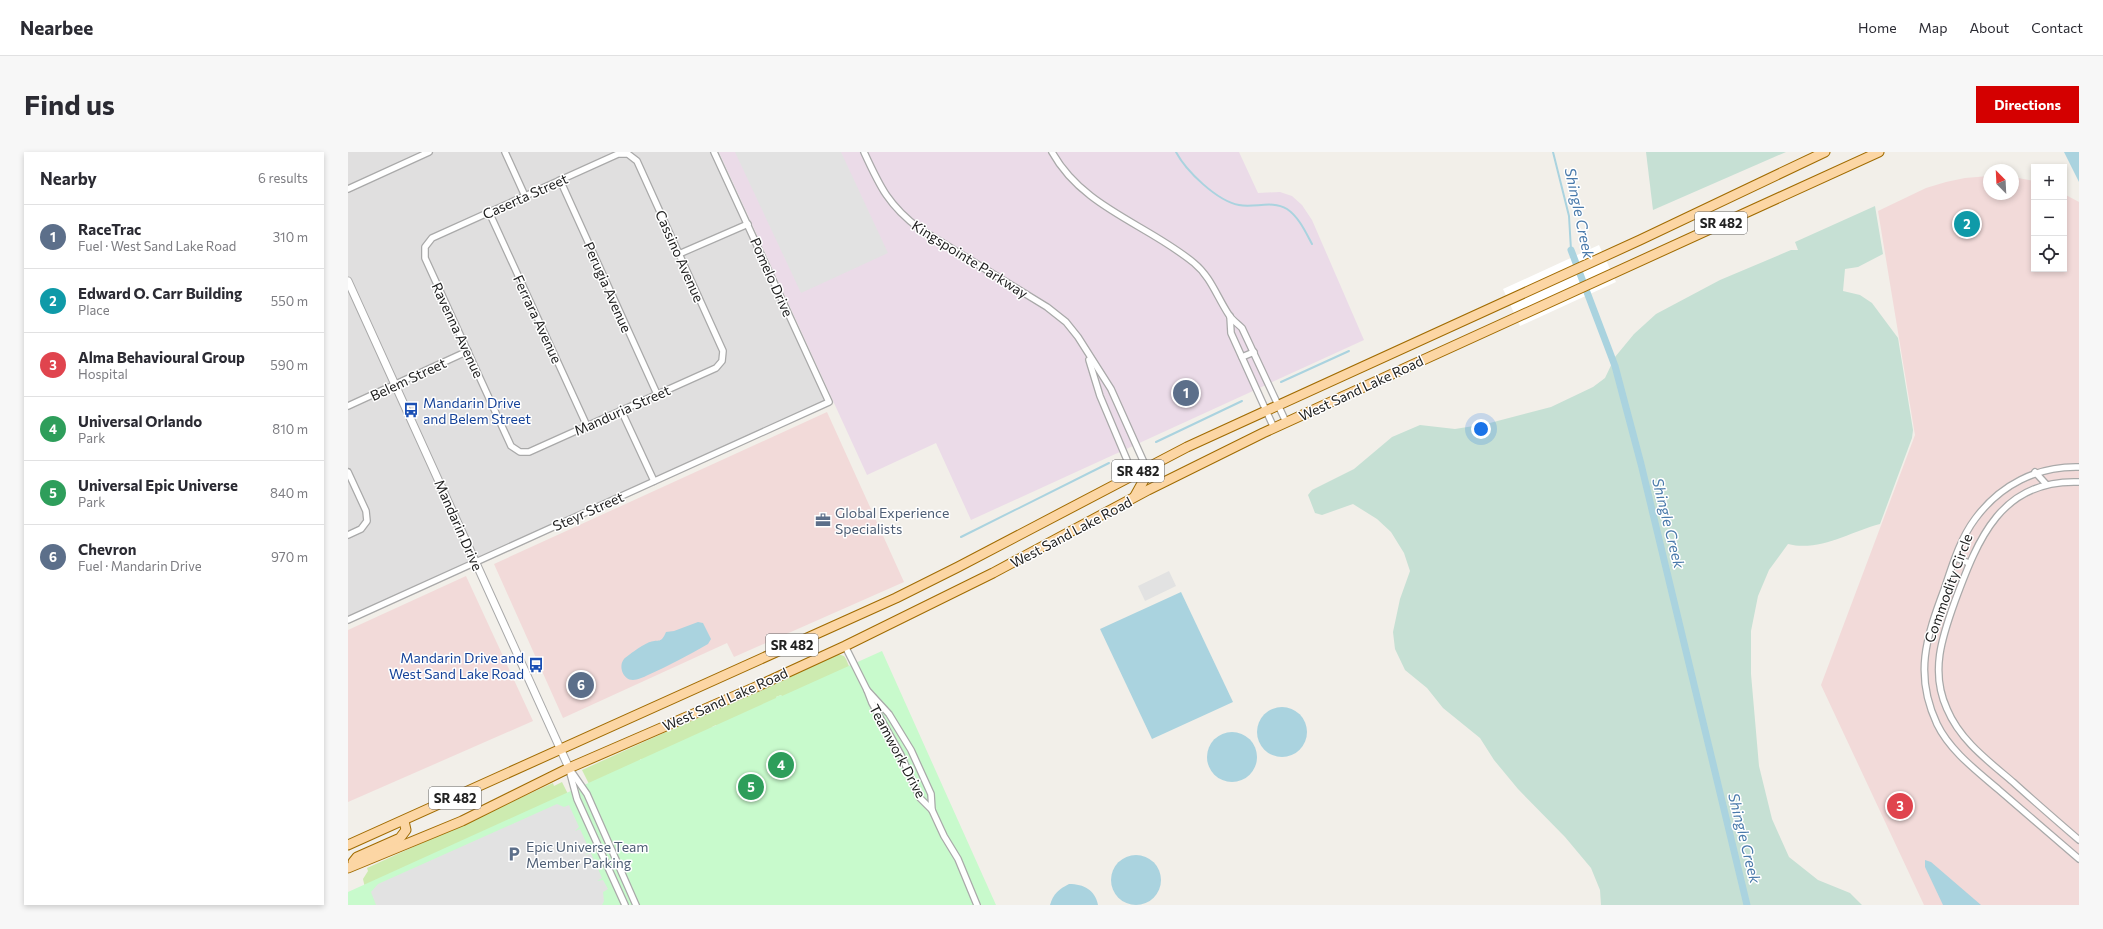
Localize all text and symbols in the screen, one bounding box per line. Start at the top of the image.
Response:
text: Nearbee [20,16,93,39]
text: Home [1858,19,1897,36]
text: Map [1919,19,1947,36]
text: About [1969,19,2009,36]
text: Contact [2031,19,2083,36]
button: Directions [1976,86,2079,123]
text: Find us [24,87,115,121]
north arrow [1983,164,2019,200]
map controls [2031,164,2067,272]
button: + [2031,164,2067,200]
water label: Shingle Creek [1562,166,1599,261]
text: Nearby [40,168,97,189]
text: 6 results [258,170,308,186]
street label: Caserta Street [480,170,571,222]
button: − [2031,200,2067,236]
street label: Cassino Avenue [652,207,708,305]
pin: 2 [1954,209,1980,239]
road number: SR 482 [1695,212,1747,234]
street label: Kingspointe Parkway [909,216,1031,302]
text: RaceTrac [78,220,141,238]
text: 1 [50,229,56,245]
text: 310 m [273,229,308,245]
street label: Pomelo Drive [747,235,797,319]
button: locate [2031,236,2067,272]
text: Fuel · West Sand Lake Road [78,238,236,254]
street label: Perugia Avenue [580,239,636,335]
street label: Ferrara Avenue [510,272,566,366]
street label: Ravenna Avenue [428,279,488,381]
text: Edward O. Carr Building [78,284,242,302]
text: 2 [49,293,57,309]
text: 550 m [271,293,308,309]
text: Place [78,302,110,318]
text: Alma Behavioural Group [78,348,245,366]
street label: West Sand Lake Road [1296,352,1426,424]
street label: Belem Street [367,354,449,404]
text: 3 [49,357,57,373]
text: 590 m [270,357,308,373]
text: Hospital [78,366,128,382]
pin: 1 [1173,378,1199,408]
street label: Manduria Street [571,381,673,439]
place label: Mandarin Drive and Belem Street [423,394,531,427]
bus stop icon: Mandarin Drive and Belem Street [402,401,420,419]
text: Universal Orlando [78,412,202,430]
your location [1471,419,1491,439]
text: 4 [49,421,57,437]
text: 810 m [272,421,308,437]
text: Park [78,430,105,446]
road number: SR 482 [1112,460,1164,482]
text: Universal Epic Universe [78,476,238,494]
water label: Shingle Creek [1649,476,1689,571]
street label: Mandarin Drive [431,477,487,573]
text: 5 [49,485,57,501]
text: 840 m [270,485,308,501]
street label: Steyr Street [550,488,626,534]
street label: West Sand Lake Road [1007,493,1135,571]
text: Park [78,494,105,510]
place label: Global Experience Specialists [835,504,949,537]
office icon: Global Experience Specialists [814,511,832,529]
street label: Commodity Circle [1920,531,1976,645]
text: Chevron [78,540,136,558]
text: 6 [49,549,57,565]
text: 970 m [271,549,308,565]
text: Fuel · Mandarin Drive [78,558,201,574]
road number: SR 482 [766,634,818,656]
place label: Mandarin Drive and West Sand Lake Road [389,649,524,682]
bus stop icon: Mandarin Drive and West Sand Lake Road [527,656,545,674]
street label: West Sand Lake Road [660,664,790,734]
pin: 6 [568,670,594,700]
street label: Teamwork Drive [866,701,930,801]
pin: 4 [768,750,794,780]
pin: 5 [738,772,764,802]
road number: SR 482 [429,787,481,809]
water label: Shingle Creek [1725,791,1765,886]
pin: 3 [1887,791,1913,821]
place label: Epic Universe Team Member Parking [526,838,649,871]
parking icon: Epic Universe Team Member Parking [505,845,523,863]

